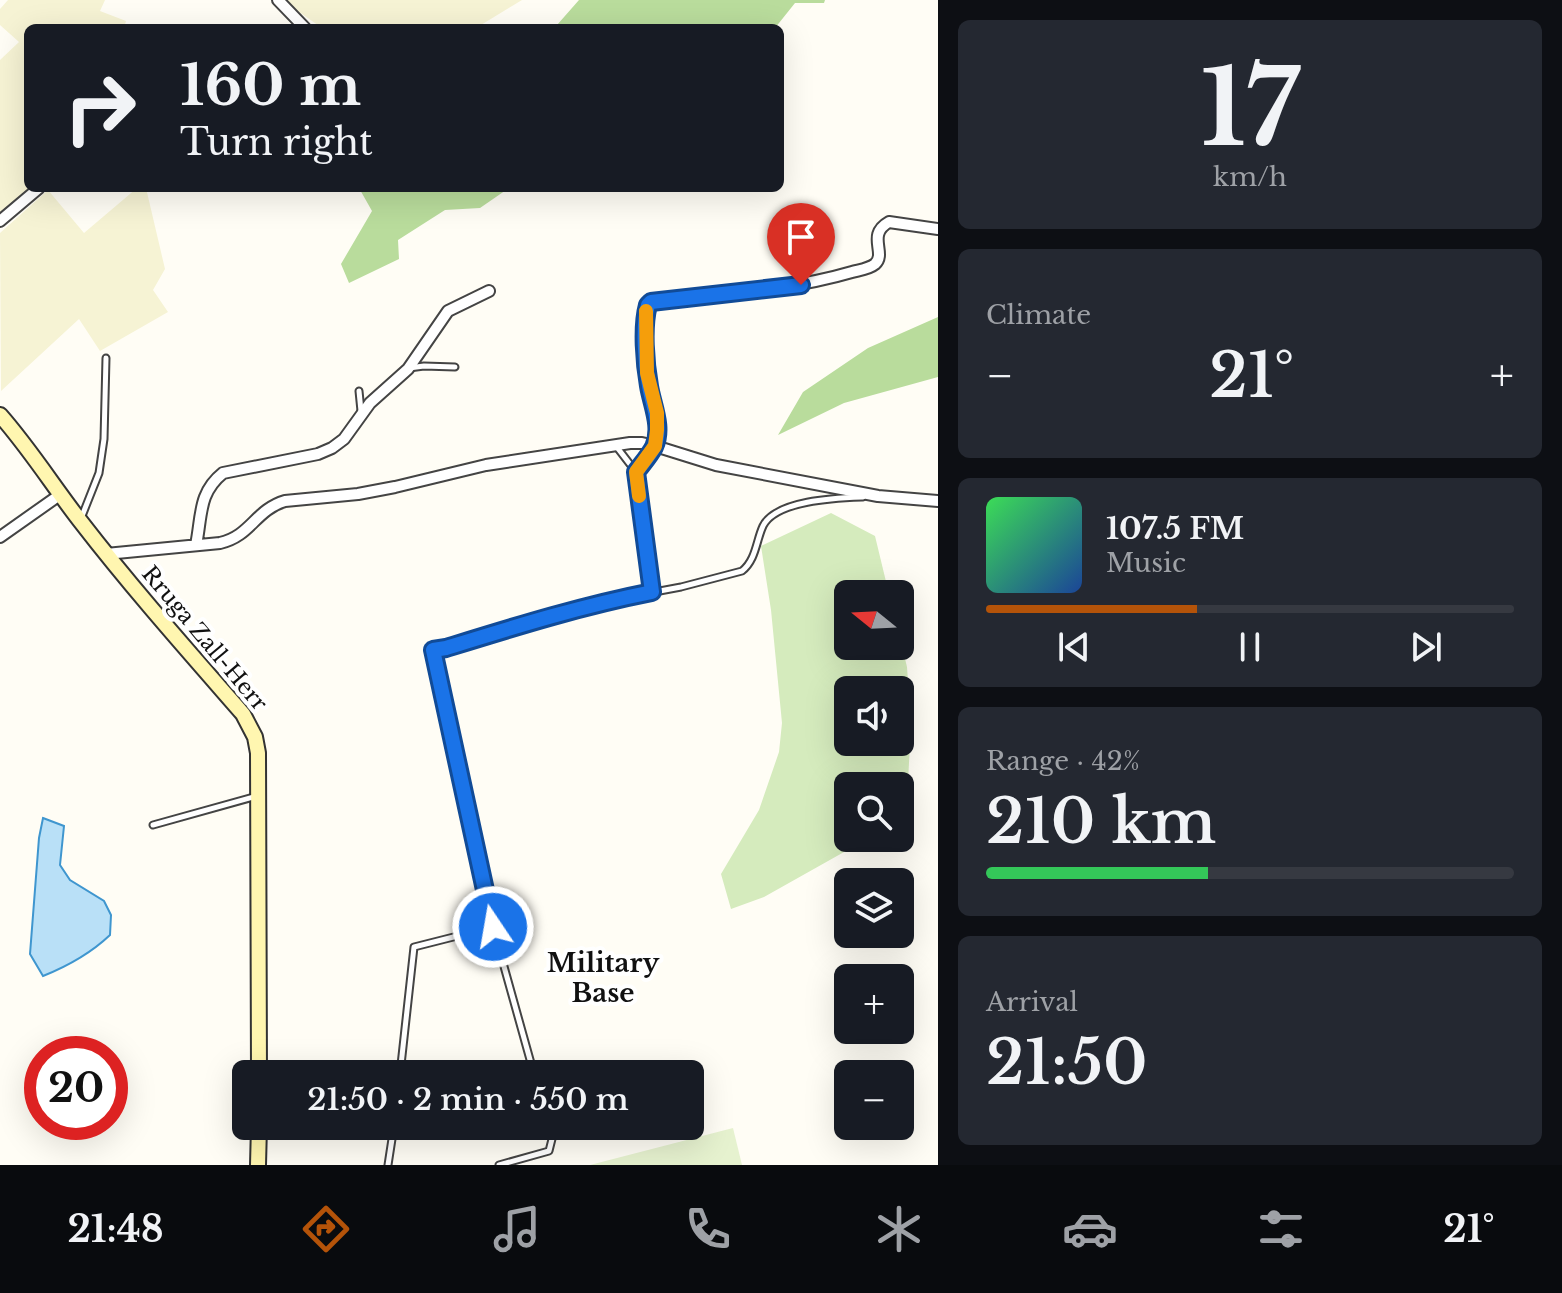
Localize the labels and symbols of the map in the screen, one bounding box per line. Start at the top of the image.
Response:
pin [767,203,835,285]
street label: Rruga Zall-Herr [136,560,273,717]
north arrow [834,580,914,660]
position arrow [451,885,535,969]
district label: Military Base [547,947,659,1009]
speed limit sign: 20 [24,1036,128,1140]

